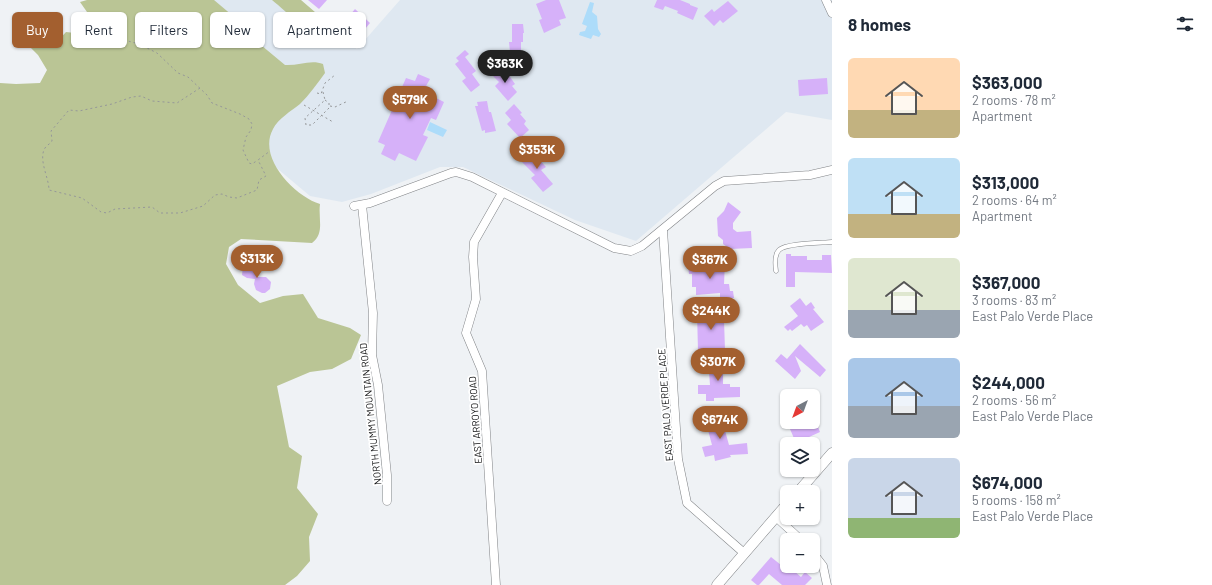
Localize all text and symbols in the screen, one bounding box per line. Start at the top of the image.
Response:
chip: Buy [12,12,63,48]
chip: Rent [71,12,127,48]
chip: Filters [135,12,202,48]
chip: New [210,12,265,48]
chip: Apartment [273,12,366,48]
icon: filters [1174,13,1196,35]
text: 8 homes [848,14,911,34]
pin: $363K [477,50,533,84]
text: $363K [487,55,523,71]
text: $363,000 [972,72,1042,92]
icon: home [880,74,928,122]
pin: $579K [382,86,438,120]
text: $579K [392,91,428,107]
text: 2 rooms · 78 m² [972,92,1056,108]
text: Apartment [972,108,1033,124]
pin: $353K [509,136,565,170]
text: $353K [519,141,555,157]
text: $313,000 [972,172,1039,192]
icon: home [880,174,928,222]
text: 2 rooms · 64 m² [972,192,1057,208]
text: Apartment [972,208,1033,224]
pin: $313K [229,245,285,279]
pin: $367K [682,246,738,280]
text: $313K [240,250,274,266]
text: $367K [692,251,728,267]
text: $367,000 [972,272,1040,292]
icon: home [880,274,928,322]
text: 3 rooms · 83 m² [972,292,1056,308]
pin: $244K [683,297,739,331]
text: $244K [692,302,730,318]
text: East Palo Verde Place [972,308,1093,324]
street label: NORTH MUMMY MOUNTAIN ROAD [357,342,383,486]
street label: EAST PALO VERDE PLACE [655,348,675,462]
pin: $307K [690,348,746,382]
text: $307K [700,353,736,369]
text: $244,000 [972,372,1045,392]
icon: home [880,374,928,422]
street label: EAST ARROYO ROAD [466,376,484,464]
north arrow [780,389,820,429]
map controls [780,389,820,573]
text: 2 rooms · 56 m² [972,392,1056,408]
pin: $674K [692,406,748,440]
text: East Palo Verde Place [972,408,1093,424]
text: $674K [702,411,738,427]
button: layers [780,437,820,477]
text: $674,000 [972,472,1043,492]
icon: home [880,474,928,522]
button: + [780,485,820,525]
text: 5 rooms · 158 m² [972,492,1061,508]
text: East Palo Verde Place [972,508,1093,524]
button: − [780,533,820,573]

